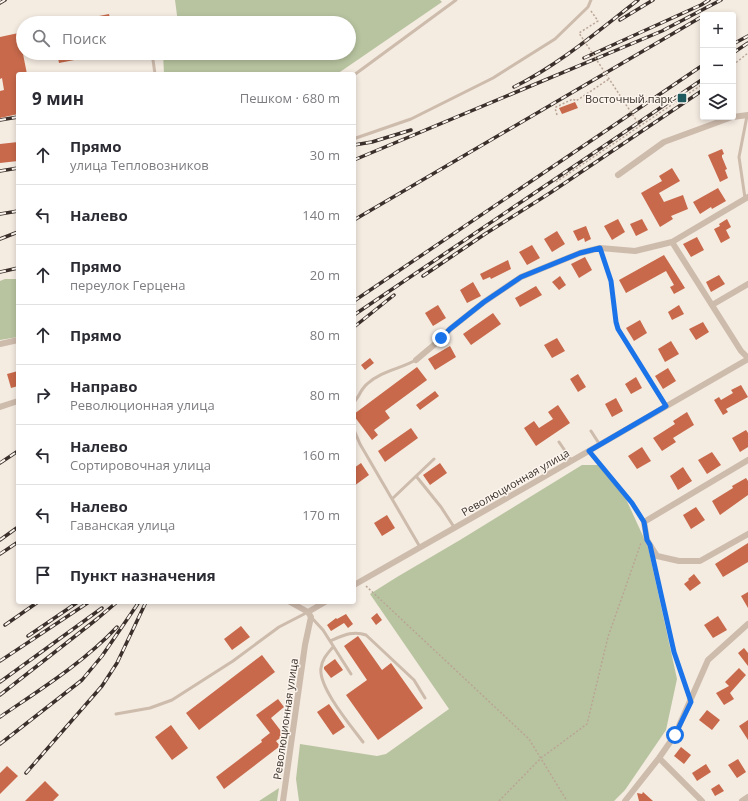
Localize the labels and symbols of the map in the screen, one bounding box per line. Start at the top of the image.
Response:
place label: Восточный парк [585,91,673,106]
marker: Восточный парк [676,92,688,104]
route end [432,329,450,347]
street label: Революционная улица [458,445,572,519]
street label: Революционная улица [269,657,301,781]
route start [666,726,684,744]

